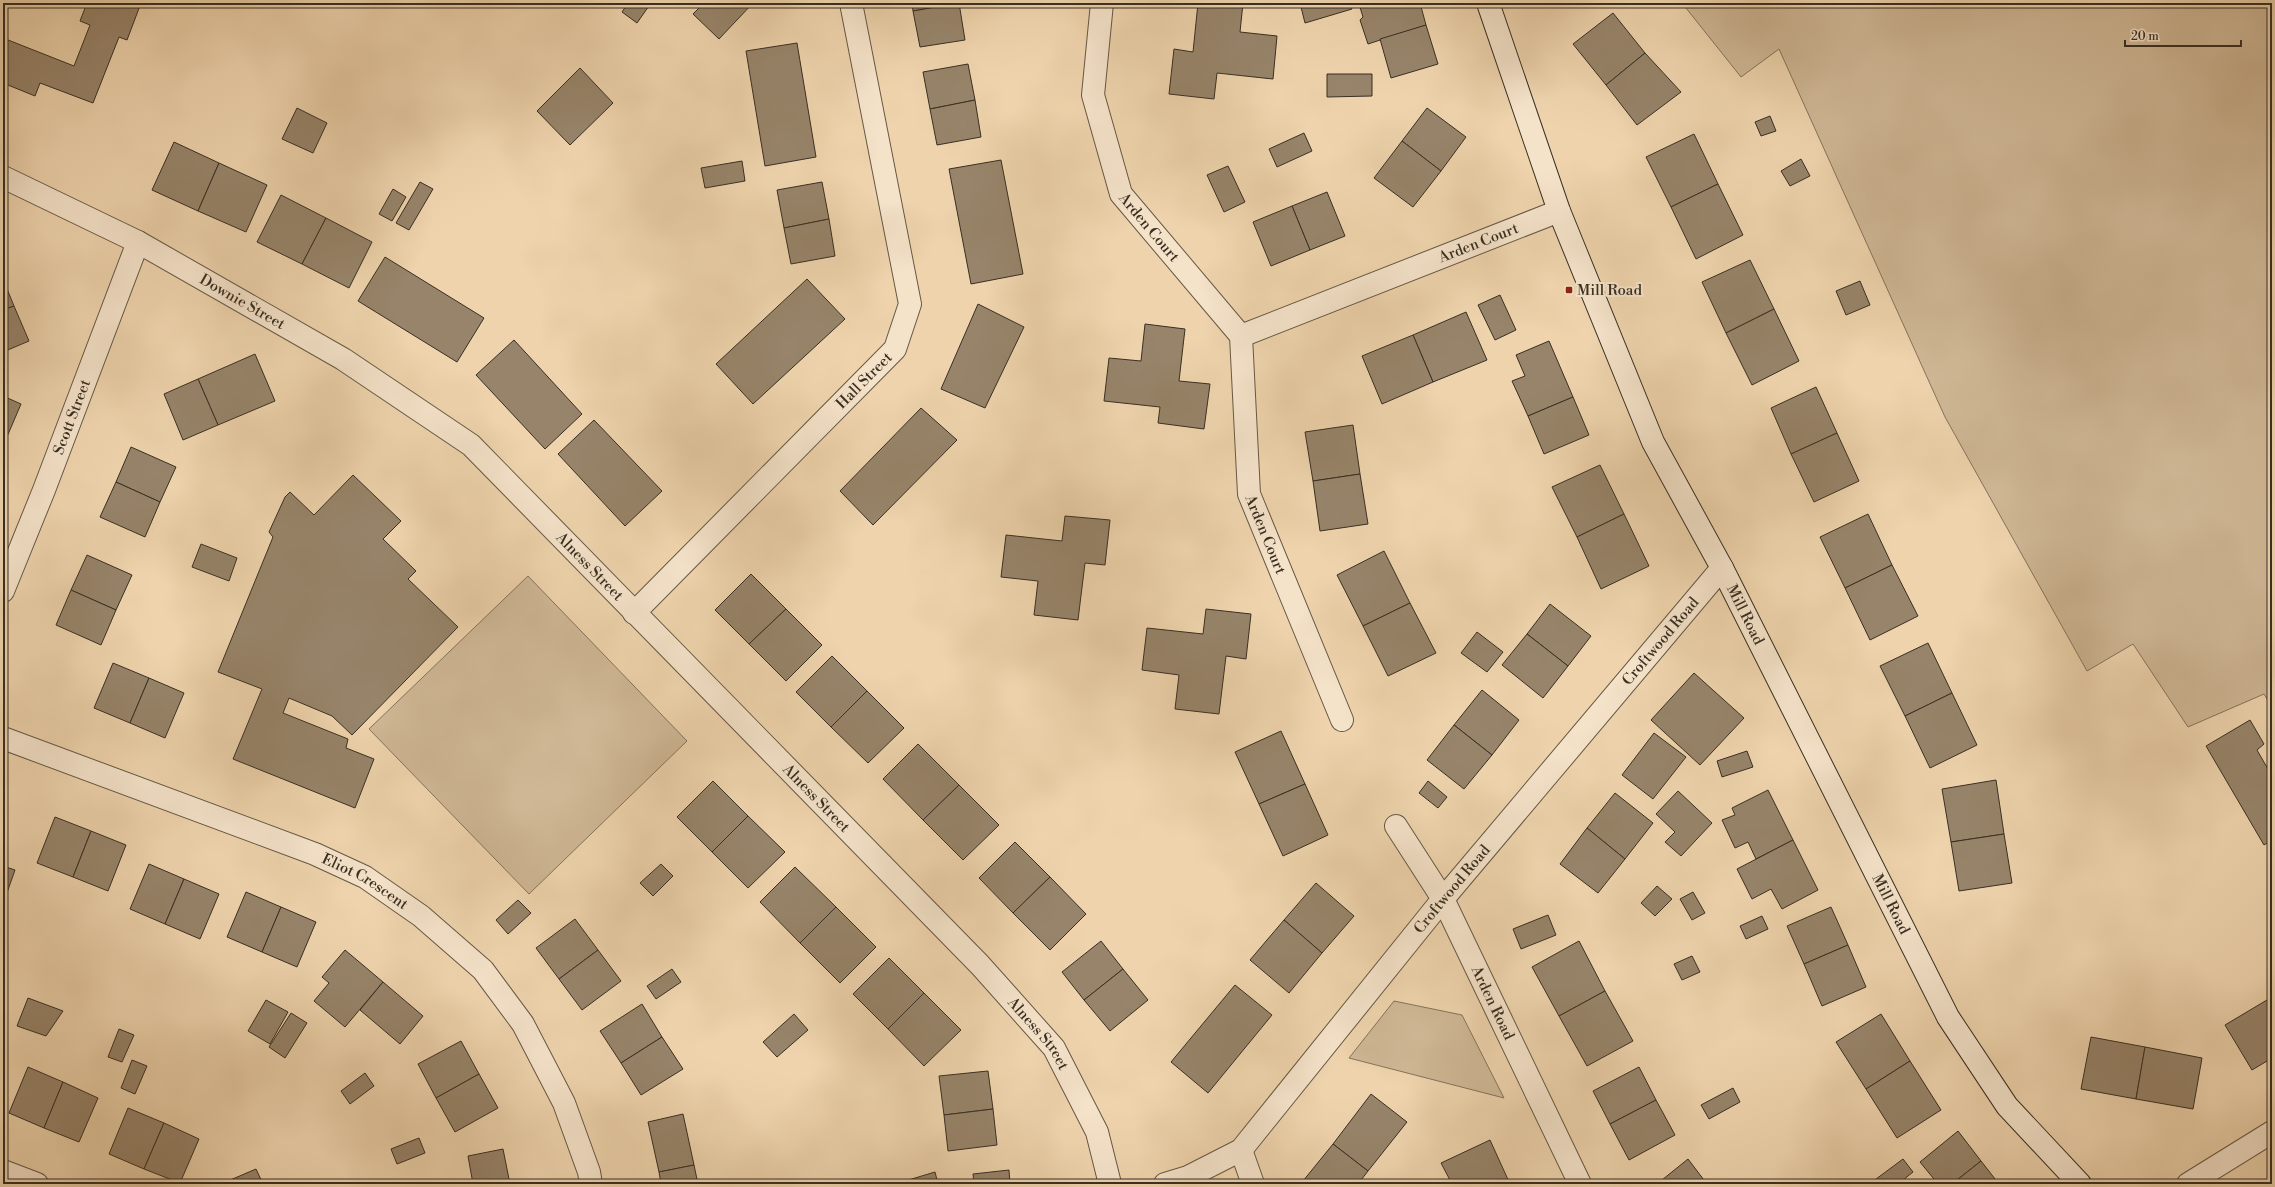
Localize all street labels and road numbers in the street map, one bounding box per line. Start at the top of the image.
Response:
street label: Arden Court [1114,188,1184,266]
street label: Arden Court [1435,218,1522,267]
street label: Downie Street [196,270,289,334]
street label: Hall Street [832,348,897,413]
street label: Scott Street [49,376,95,457]
street label: Arden Court [1240,491,1291,578]
street label: Alness Street [551,528,628,605]
street label: Mill Road [1722,581,1769,648]
street label: Croftwood Road [1618,593,1703,689]
street label: Alness Street [778,759,855,837]
street label: Croftwood Road [1410,840,1494,937]
street label: Eliot Crescent [319,849,412,914]
street label: Mill Road [1868,871,1914,938]
street label: Arden Road [1467,962,1519,1043]
street label: Alness Street [1003,992,1073,1074]

